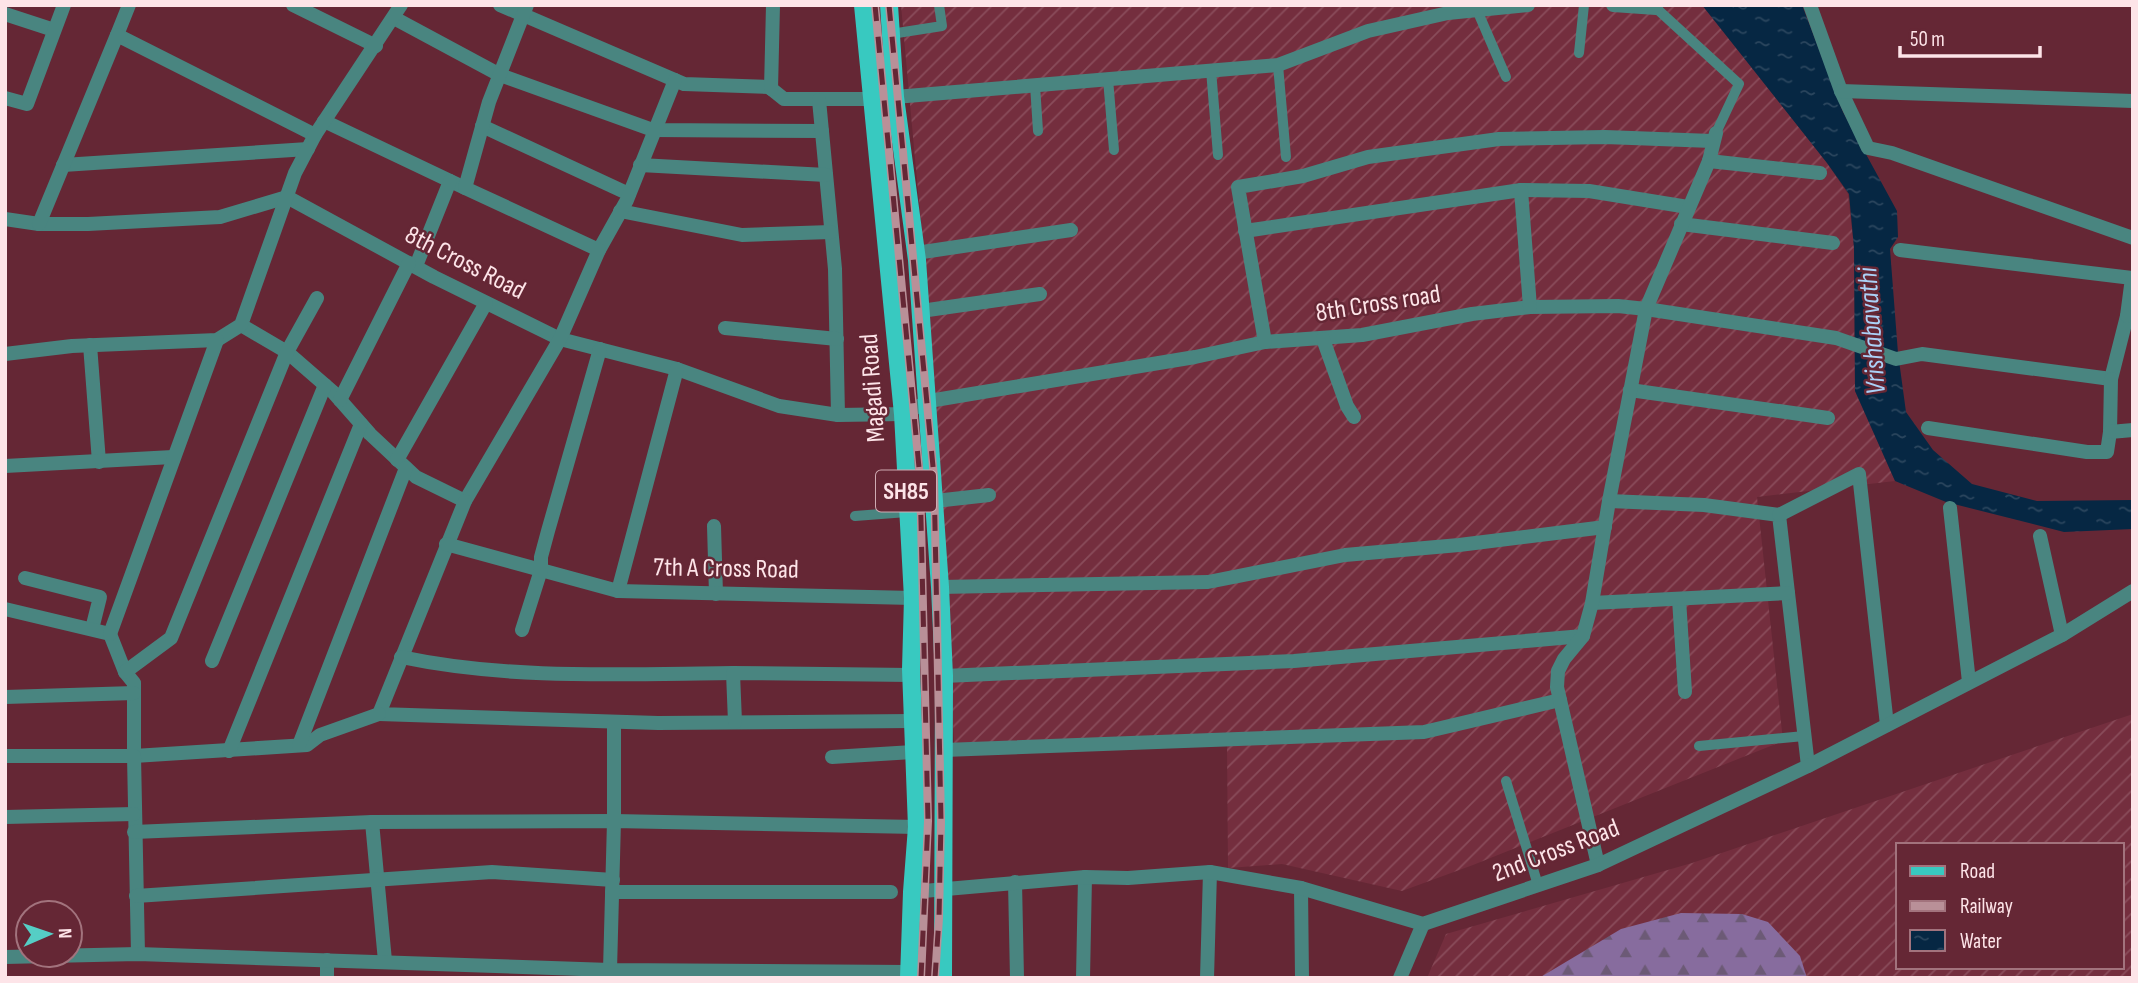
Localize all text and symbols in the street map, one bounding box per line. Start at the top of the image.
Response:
scale bar [1900,14,2040,58]
text: 50 m [1910,27,1945,52]
street label: 8th Cross Road [400,220,530,306]
water label: Vrishabavathi [1851,265,1893,396]
street label: 8th Cross road [1313,279,1443,329]
street label: Magadi Road [854,333,892,443]
road number: SH85 [876,470,936,512]
street label: 7th A Cross Road [653,552,799,586]
street label: 2nd Cross Road [1488,813,1624,889]
legend [1896,843,2124,969]
text: Road [1960,859,1995,884]
text: Railway [1960,894,2013,919]
north arrow [14,899,84,969]
text: N [53,928,76,939]
text: Water [1960,929,2002,954]

